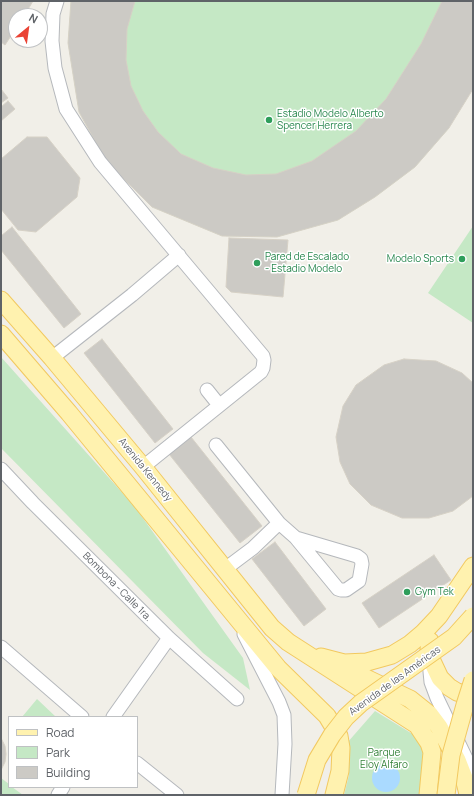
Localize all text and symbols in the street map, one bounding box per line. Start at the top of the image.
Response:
north arrow [8,8,48,48]
text: N [26,9,41,26]
place label: Estadio Modelo Alberto Spencer Herrera [277,108,384,132]
marker: Estadio Modelo Alberto Spencer Herrera [264,115,274,125]
place label: Pared de Escalado - Estadio Modelo [265,251,349,274]
place label: Modelo Sports [387,253,454,265]
marker: Modelo Sports [457,254,467,264]
marker: Pared de Escalado - Estadio Modelo [252,258,262,268]
street label: Avenida Kennedy [116,436,174,504]
street label: Bombona - Calle 1ra. [80,550,154,624]
place label: Gym Tek [415,586,454,598]
marker: Gym Tek [402,587,412,597]
street label: Avenida de las Américas [347,644,443,718]
legend [8,716,138,788]
text: Road [46,724,74,741]
text: Park [46,744,70,761]
park label: Parque Eloy Alfaro [360,747,408,770]
text: Building [46,764,90,781]

